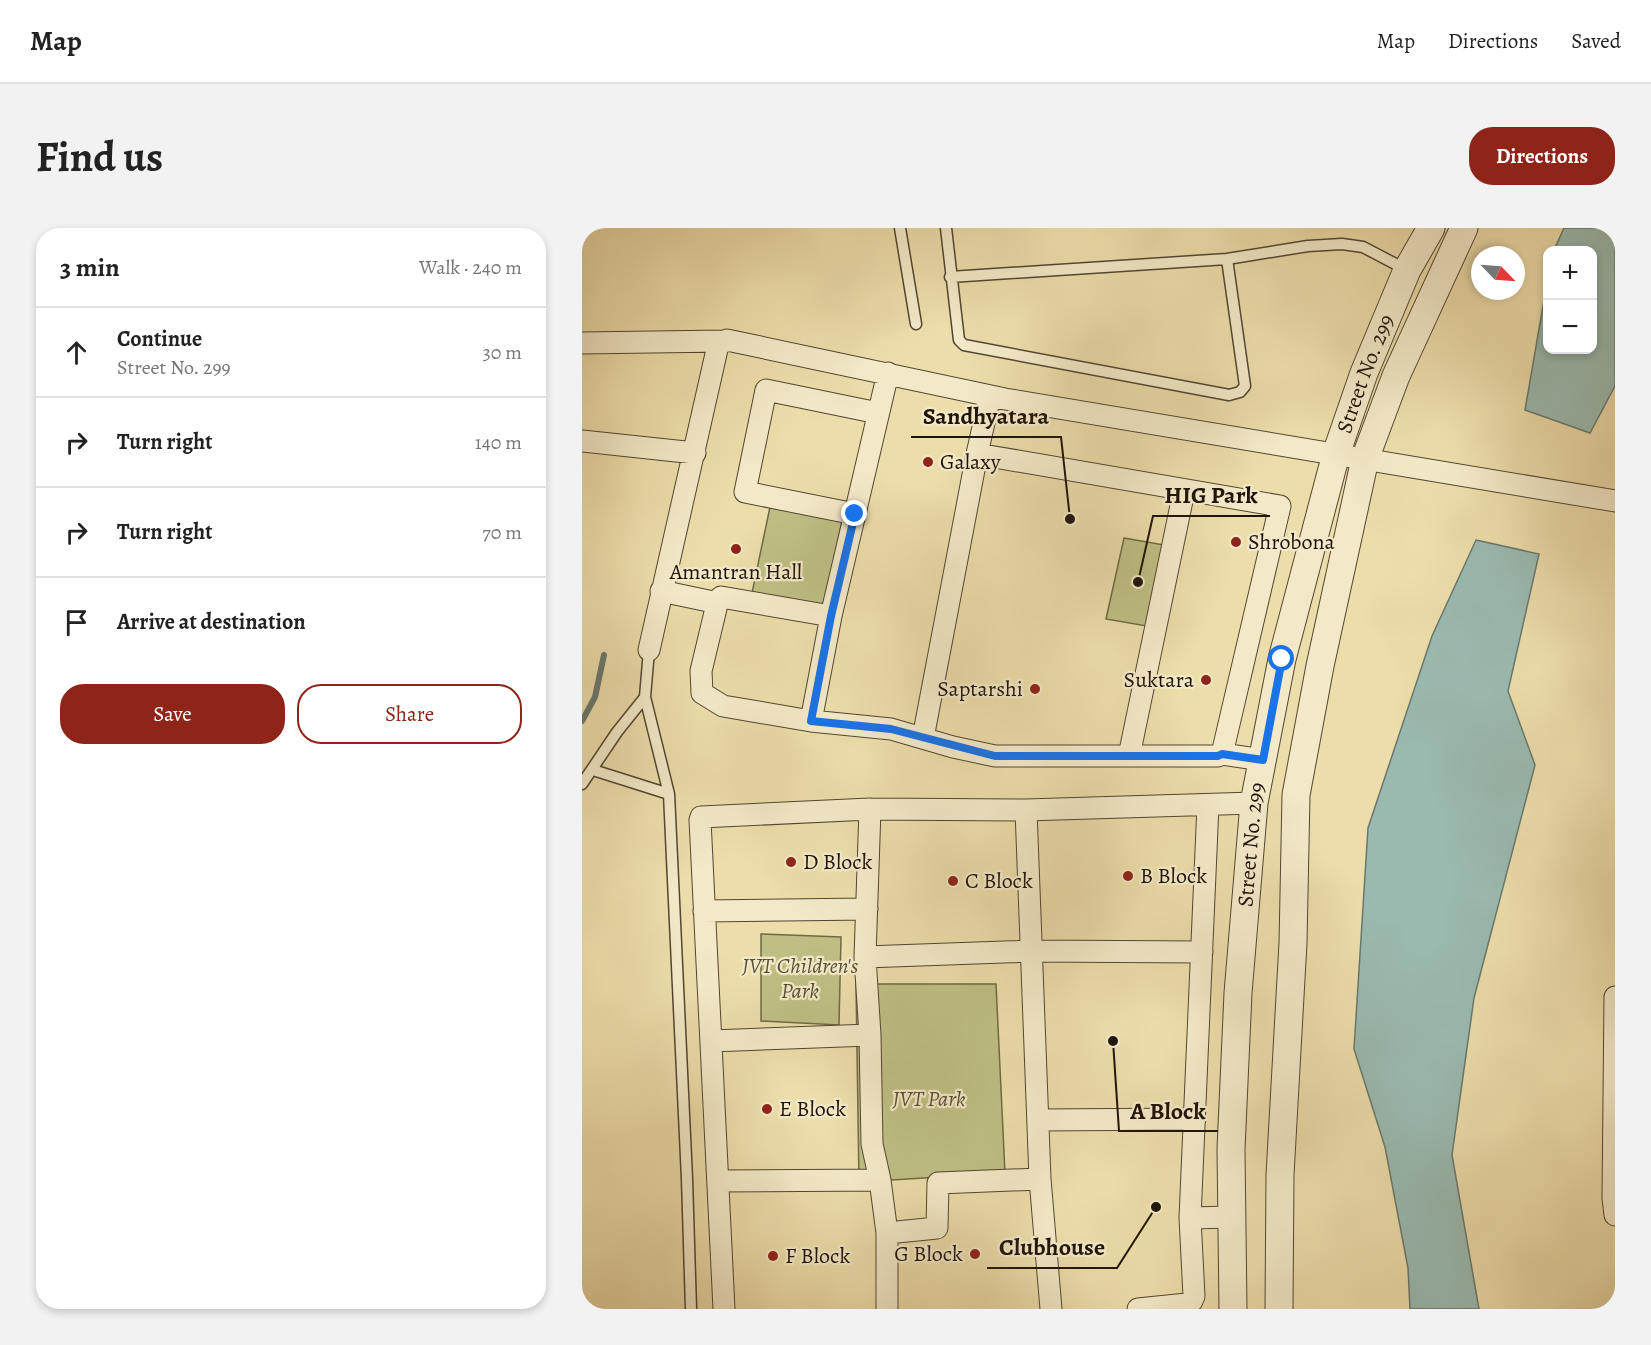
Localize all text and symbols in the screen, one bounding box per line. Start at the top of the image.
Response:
text: Map [30,22,82,60]
text: Map [1377,27,1415,55]
text: Directions [1448,27,1538,55]
text: Saved [1571,27,1621,55]
button: Directions [1469,127,1615,185]
text: Find us [36,128,163,185]
north arrow [1471,246,1525,300]
map controls [1543,246,1597,354]
button: + [1543,246,1597,300]
text: 3 min [60,250,120,285]
text: Walk · 240 m [419,254,522,281]
button: − [1543,300,1597,354]
street label: Street No. 299 [1329,310,1402,437]
text: Continue [117,324,202,354]
icon: ahead [60,336,93,369]
text: 30 m [482,339,522,366]
text: Street No. 299 [117,354,231,381]
callout: Sandhyatara [911,395,1061,437]
text: Sandhyatara [923,400,1050,432]
icon: right [60,426,93,459]
text: Turn right [117,427,213,457]
text: 140 m [475,429,522,456]
place label: Galaxy [940,447,1001,477]
marker: Galaxy [921,455,935,469]
callout: HIG Park [1153,474,1270,516]
text: HIG Park [1164,479,1258,511]
route end [841,500,867,526]
icon: right [60,516,93,549]
text: Turn right [117,517,213,547]
text: 70 m [482,519,522,546]
place label: Shrobona [1248,527,1336,557]
marker: Shrobona [1229,535,1243,549]
marker: Amantran Hall [729,542,743,556]
place label: Amantran Hall [669,557,802,587]
icon: arrive [60,606,93,639]
text: Arrive at destination [117,607,306,637]
route start [1268,645,1294,671]
place label: Suktara [1124,665,1195,695]
marker: Suktara [1199,673,1213,687]
place label: Saptarshi [937,674,1023,704]
marker: Saptarshi [1028,682,1042,696]
button: Save [60,684,285,744]
button: Share [297,684,522,744]
street label: Street No. 299 [1230,780,1273,908]
place label: D Block [803,847,873,877]
marker: D Block [784,855,798,869]
place label: B Block [1140,861,1207,891]
place label: C Block [965,866,1033,896]
marker: B Block [1121,869,1135,883]
marker: C Block [946,874,960,888]
park label: JVT Children's Park [741,951,859,1006]
park label: JVT Park [891,1084,966,1114]
callout: A Block [1119,1089,1218,1131]
place label: E Block [779,1094,846,1124]
text: A Block [1129,1095,1206,1127]
marker: E Block [760,1102,774,1116]
callout: Clubhouse [987,1226,1117,1268]
text: Clubhouse [999,1231,1105,1263]
place label: G Block [894,1239,963,1269]
place label: F Block [785,1241,850,1271]
marker: G Block [968,1247,982,1261]
marker: F Block [766,1249,780,1263]

